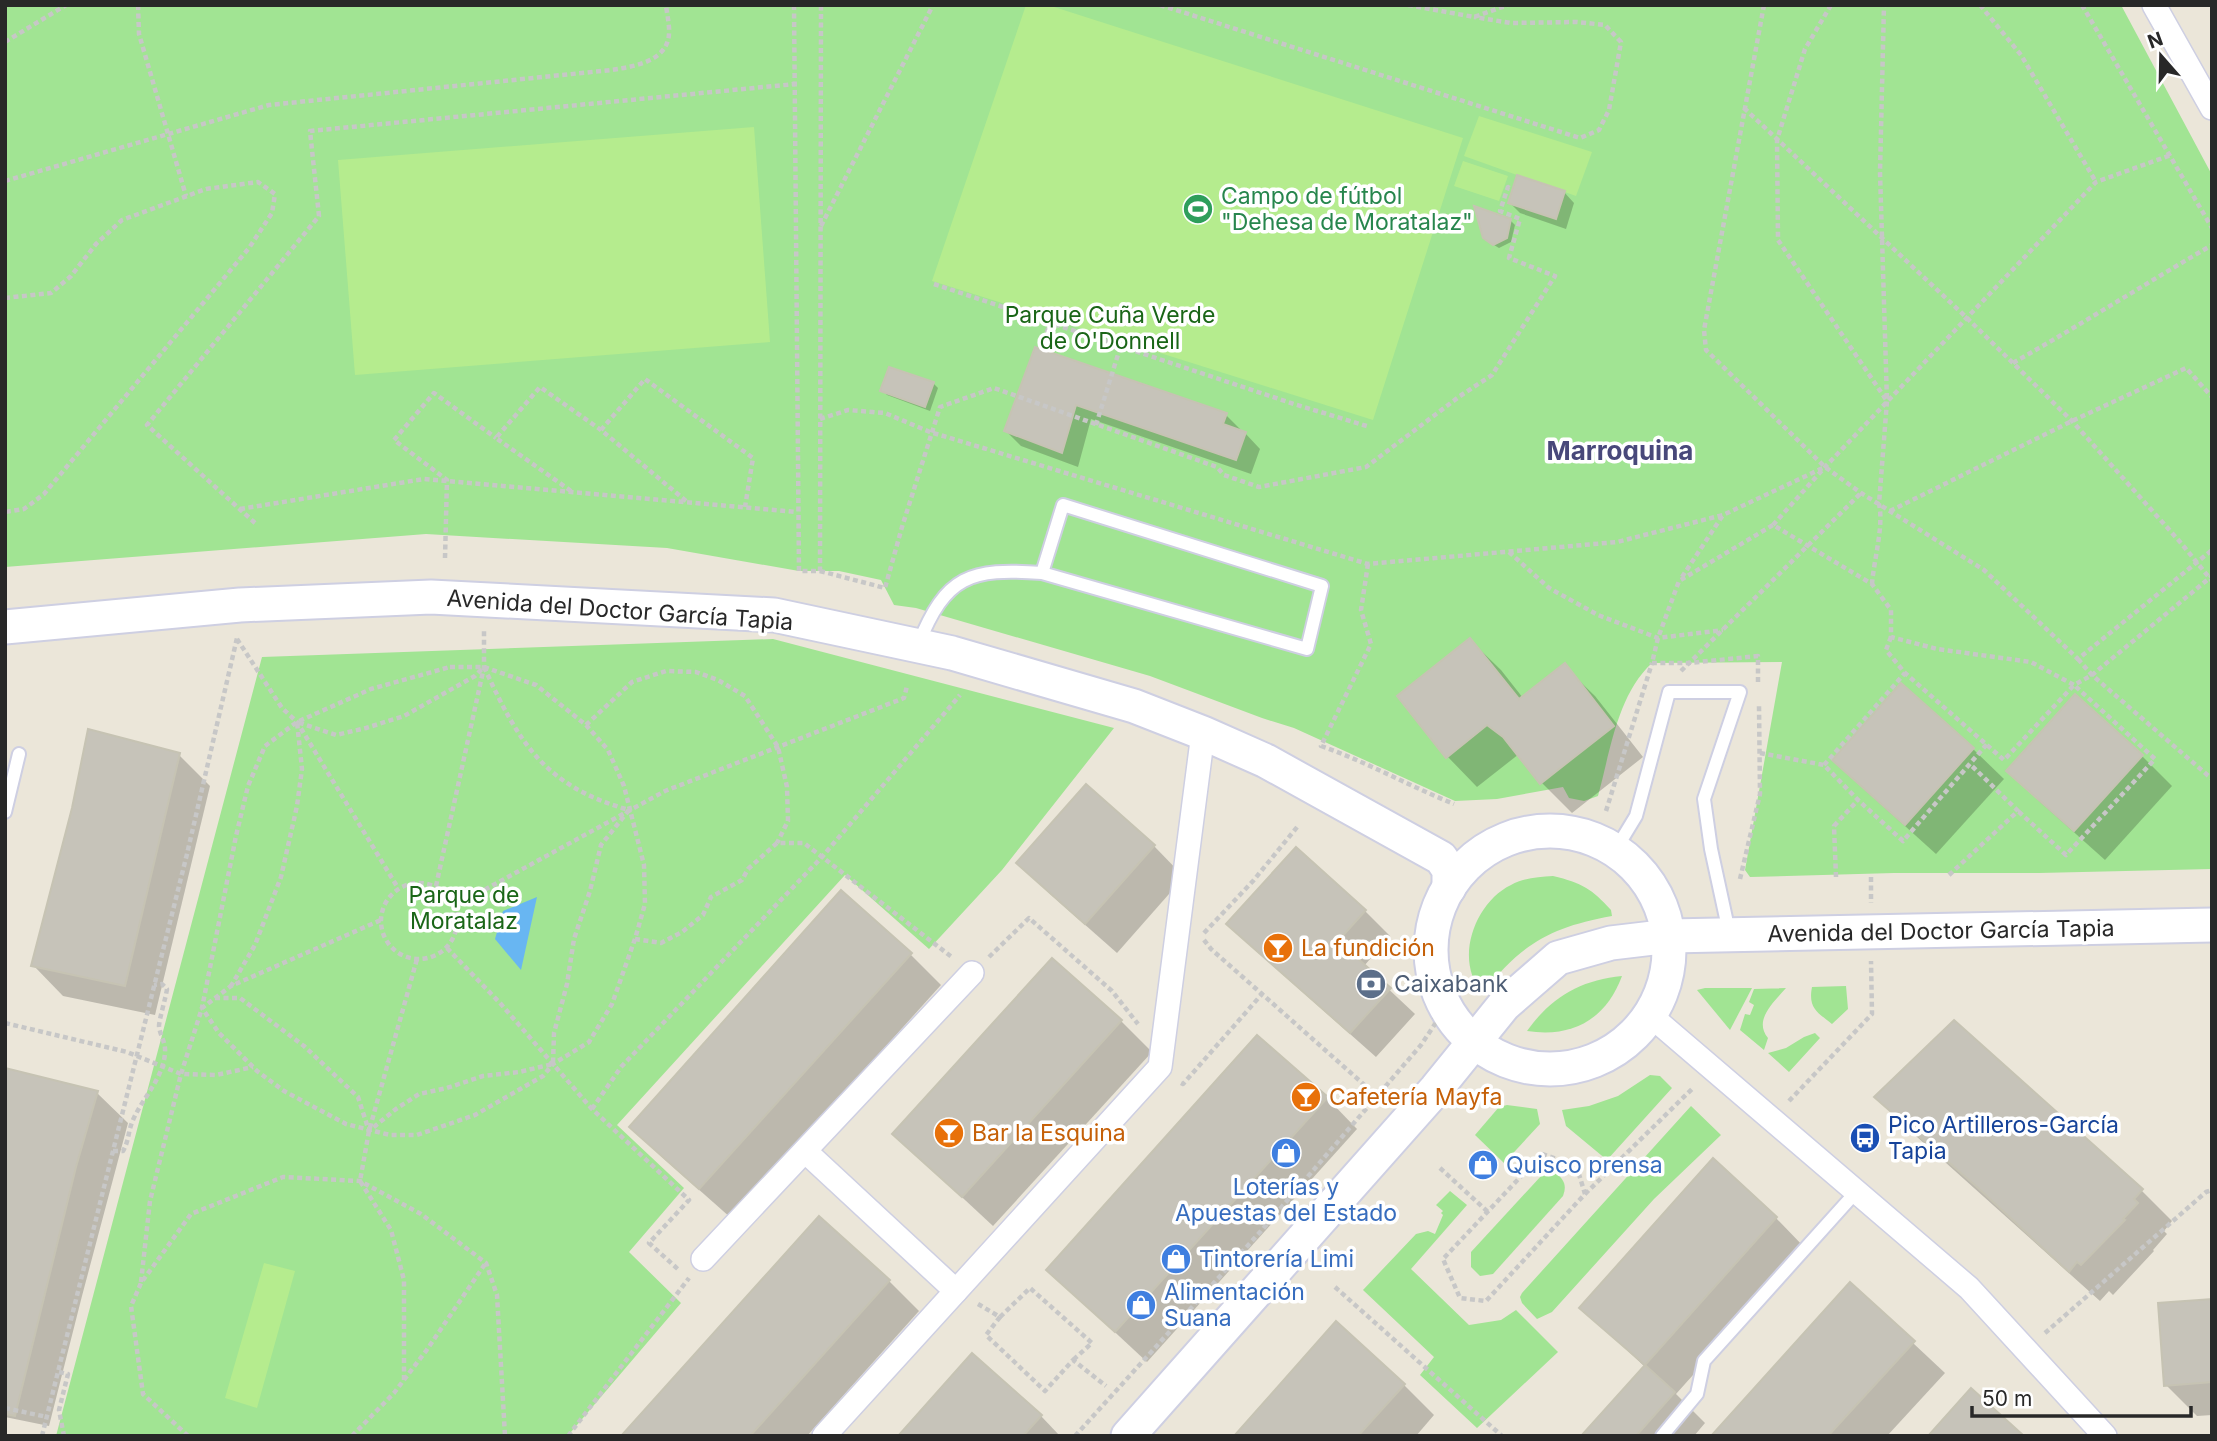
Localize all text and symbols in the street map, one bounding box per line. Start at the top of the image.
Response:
north arrow [2126,21,2196,91]
text: N [2145,27,2166,54]
place label: Campo de fútbol "Dehesa de Moratalaz" [1221,182,1473,236]
sports icon: Campo de fútbol "Dehesa de Moratalaz" [1181,192,1215,226]
park label: Parque Cuña Verde de O'Donnell [1005,301,1215,355]
district label: Marroquina [1547,435,1693,466]
street label: Avenida del Doctor García Tapia [446,584,794,636]
park label: Parque de Moratalaz [409,881,519,935]
street label: Avenida del Doctor García Tapia [1767,914,2115,948]
bar icon: La fundición [1261,931,1295,965]
place label: La fundición [1301,934,1435,962]
bank icon: Caixabank [1354,967,1388,1001]
place label: Caixabank [1394,970,1509,998]
bar icon: Cafetería Mayfa [1289,1080,1323,1114]
place label: Cafetería Mayfa [1329,1083,1502,1111]
place label: Pico Artilleros-García Tapia [1888,1111,2119,1165]
bar icon: Bar la Esquina [932,1116,966,1150]
place label: Bar la Esquina [972,1119,1126,1147]
bus stop icon: Pico Artilleros-García Tapia [1848,1121,1882,1155]
shop icon: Loterías y Apuestas del Estado [1269,1136,1303,1170]
shop icon: Quisco prensa [1466,1148,1500,1182]
place label: Quisco prensa [1506,1151,1663,1179]
place label: Loterías y Apuestas del Estado [1175,1173,1397,1227]
shop icon: Tintorería Limi [1159,1242,1193,1276]
place label: Tintorería Limi [1199,1245,1354,1273]
place label: Alimentación Suana [1164,1278,1305,1332]
shop icon: Alimentación Suana [1124,1288,1158,1322]
scale bar [1972,1374,2191,1418]
text: 50 m [1982,1386,2032,1411]

